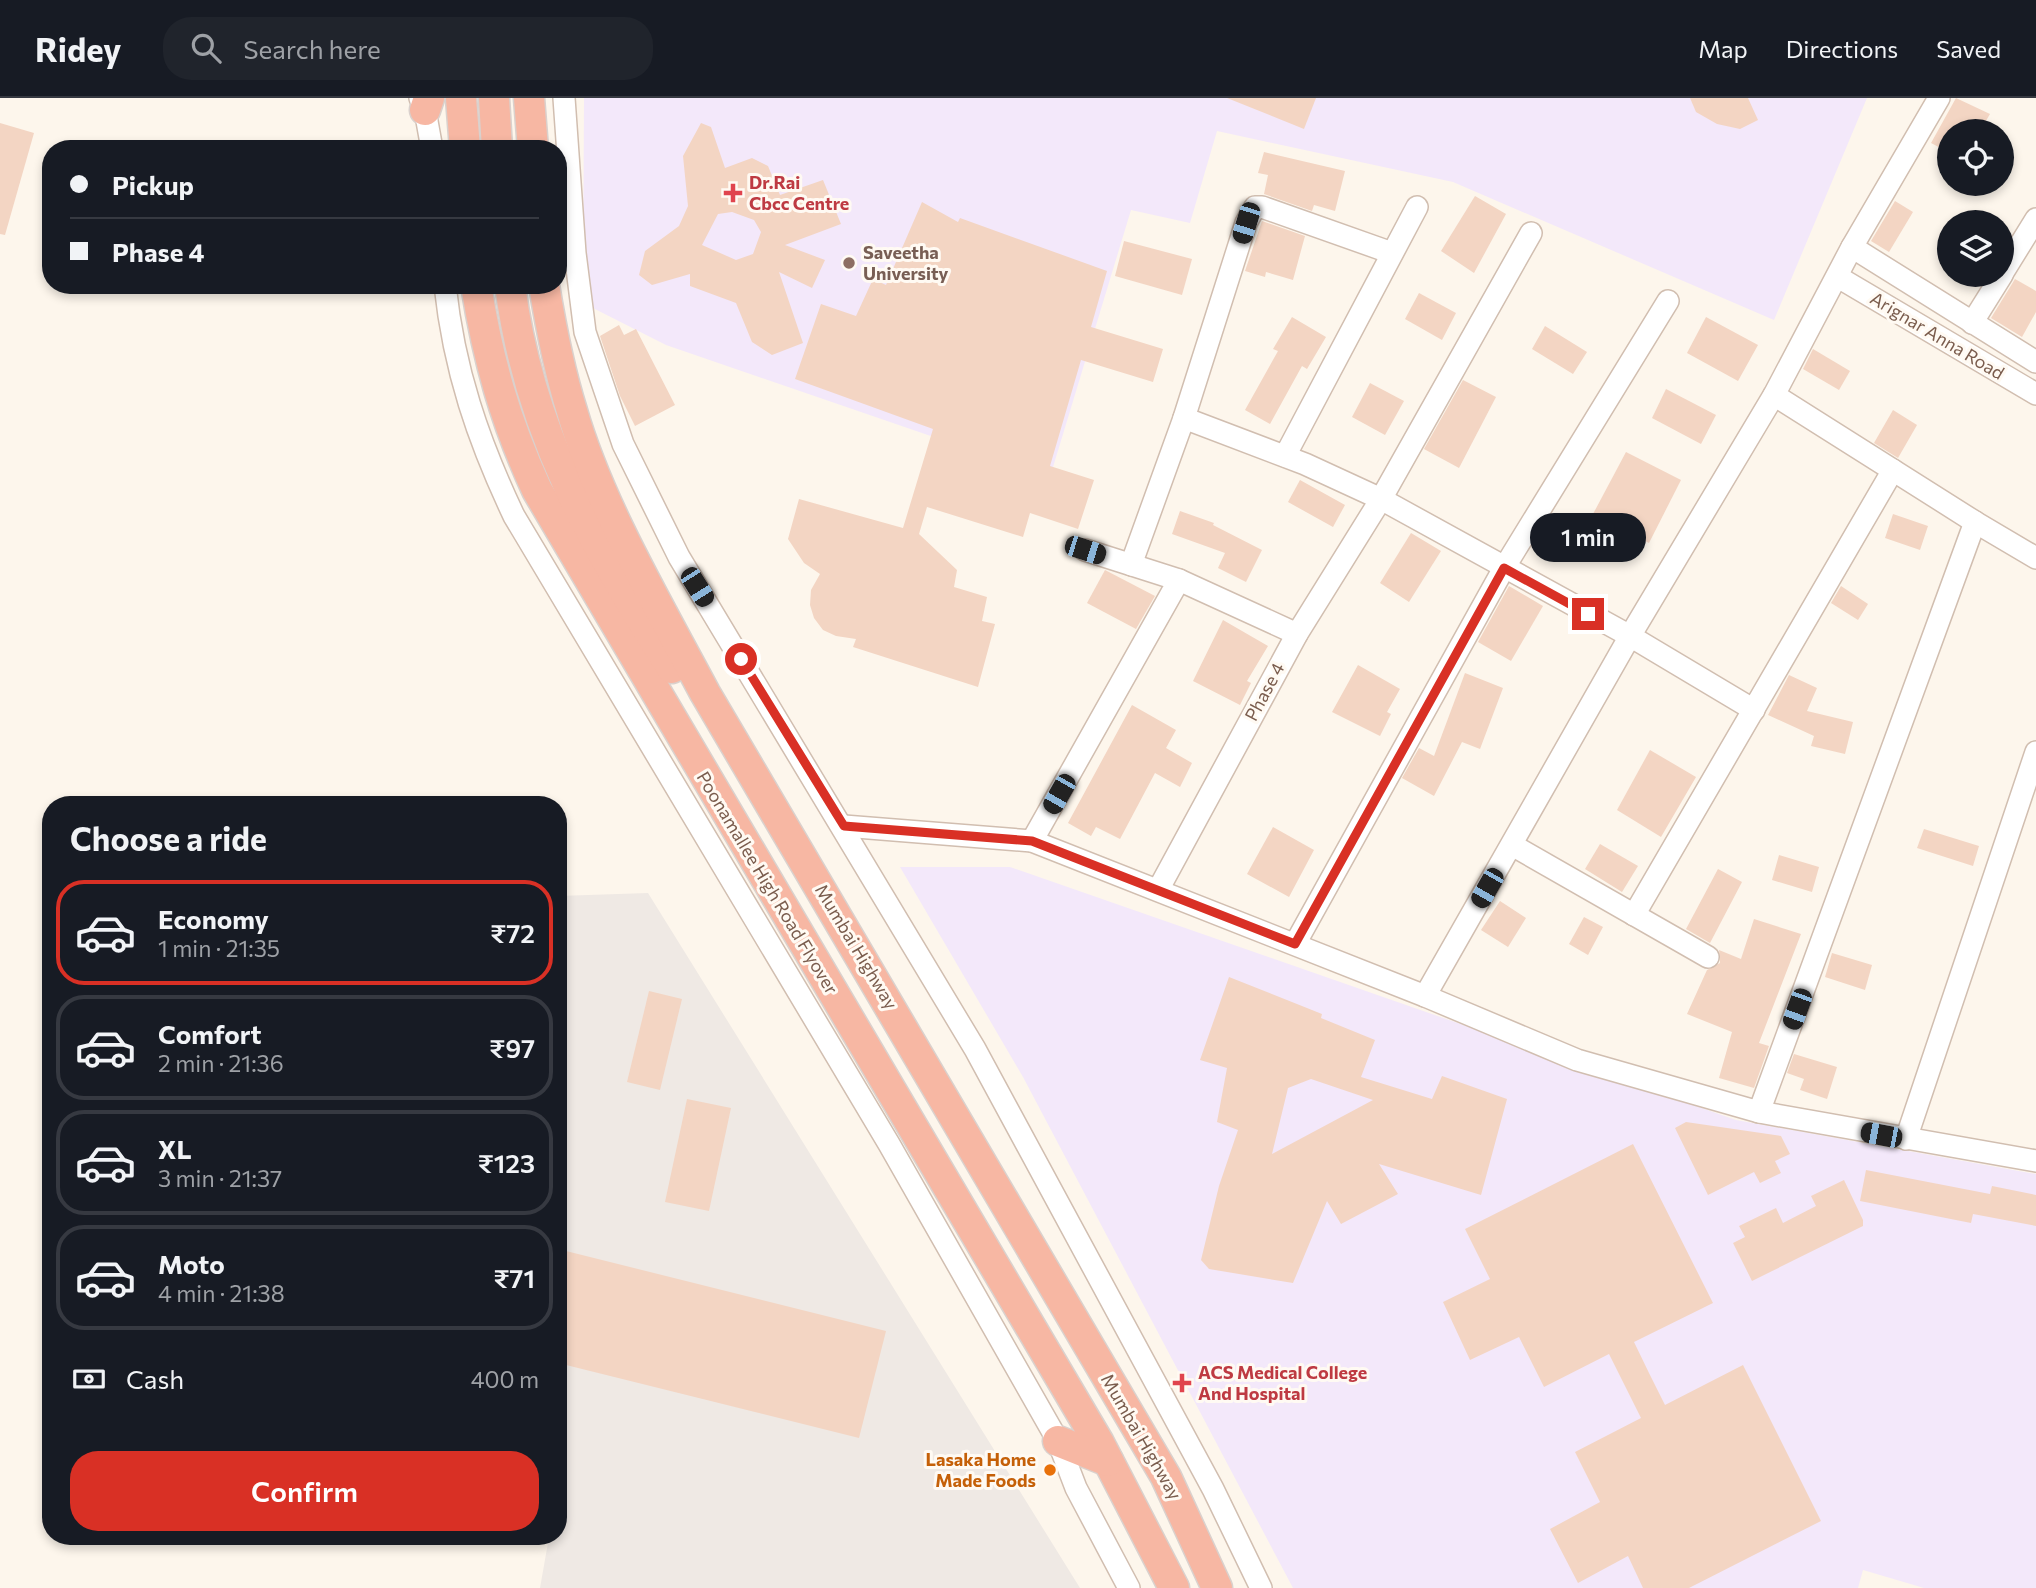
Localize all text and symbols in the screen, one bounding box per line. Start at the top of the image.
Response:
search box [163,17,653,80]
text: Ridey [35,28,121,69]
icon: search [187,29,225,67]
text: Search here [243,33,381,64]
text: Map [1698,34,1748,63]
text: Directions [1786,34,1898,63]
text: Saved [1936,34,2001,63]
map controls [1937,119,2014,287]
button: locate [1937,119,2014,196]
text: Pickup [112,169,194,200]
place label: Dr.Rai Cbcc Centre [749,171,849,214]
marker: Dr.Rai Cbcc Centre [723,183,743,203]
car [1230,200,1263,246]
button: layers [1937,210,2014,287]
text: Phase 4 [112,236,204,267]
place label: Saveetha University [863,241,949,284]
marker: Saveetha University [841,255,857,271]
street label: Arignar Anna Road [1867,286,2008,384]
callout: 1 min [1530,512,1646,561]
text: 1 min [1561,523,1615,551]
car [1062,534,1109,566]
car [677,564,718,610]
route end [1572,598,1604,630]
route start [725,643,757,675]
street label: Phase 4 [1240,658,1289,724]
street label: Poonamallee High Road Flyover [693,767,843,998]
car [1040,771,1079,817]
text: Choose a ride [70,818,267,858]
car [1468,865,1507,911]
street label: Mumbai Highway [811,880,903,1013]
icon: car [74,901,137,964]
text: Economy [158,903,269,934]
text: ₹72 [490,917,535,948]
text: 1 min · 21:35 [158,934,280,962]
car [1780,986,1815,1032]
icon: car [74,1016,137,1079]
text: Comfort [158,1018,261,1049]
text: ₹97 [489,1032,535,1063]
text: 2 min · 21:36 [158,1049,284,1077]
car [1859,1121,1904,1149]
icon: car [74,1131,137,1194]
text: XL [158,1133,192,1164]
text: ₹123 [478,1147,535,1178]
text: 3 min · 21:37 [158,1164,282,1192]
icon: car [74,1246,137,1309]
text: Moto [158,1248,225,1279]
text: ₹71 [493,1262,535,1293]
text: 4 min · 21:38 [158,1279,285,1307]
icon: cash [70,1360,108,1398]
place label: ACS Medical College And Hospital [1198,1361,1367,1404]
text: Cash [126,1363,184,1394]
text: 400 m [471,1365,539,1393]
street label: Mumbai Highway [1097,1370,1187,1503]
marker: ACS Medical College And Hospital [1172,1373,1192,1393]
place label: Lasaka Home Made Foods [925,1448,1036,1491]
button: Confirm [70,1451,539,1531]
marker: Lasaka Home Made Foods [1042,1462,1058,1478]

